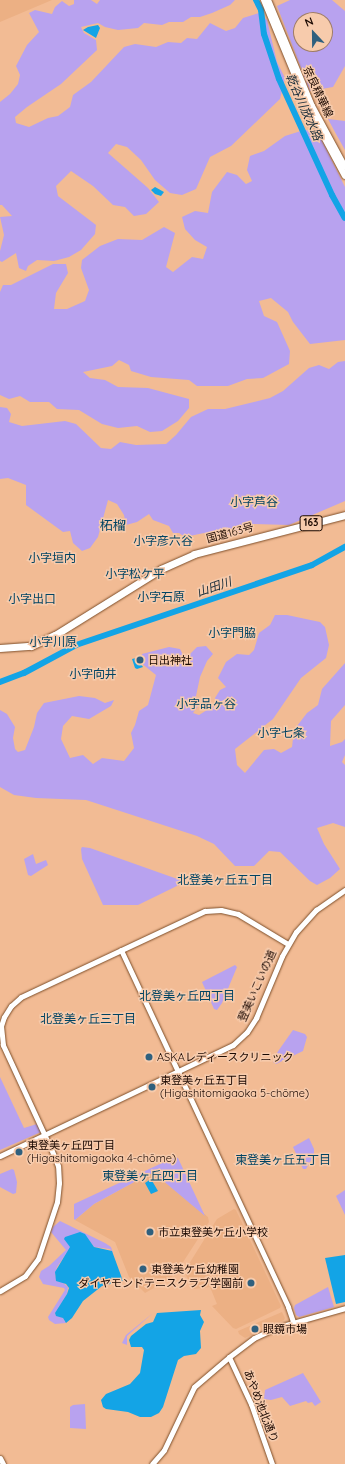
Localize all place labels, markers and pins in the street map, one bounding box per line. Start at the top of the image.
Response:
place label: 日出神社 [148,653,192,667]
marker: 日出神社 [135,655,145,665]
place label: ASKAレディースクリニック [157,1050,295,1064]
marker: ASKAレディースクリニック [144,1052,154,1062]
place label: 東登美ヶ丘五丁目 (Higashitomigaoka 5-chōme) [160,1074,309,1100]
marker: 東登美ヶ丘五丁目 (Higashitomigaoka 5-chōme) [147,1082,157,1092]
place label: 東登美ヶ丘四丁目 (Higashitomigaoka 4-chōme) [27,1139,176,1165]
marker: 東登美ヶ丘四丁目 (Higashitomigaoka 4-chōme) [14,1147,24,1157]
place label: 市立東登美ケ丘小学校 [158,1225,268,1239]
marker: 市立東登美ケ丘小学校 [145,1227,155,1237]
place label: 東登美ケ丘幼稚園 [151,1262,239,1276]
marker: 東登美ケ丘幼稚園 [138,1264,148,1274]
place label: ダイヤモンドテニスクラブ学園前 [78,1276,243,1290]
marker: ダイヤモンドテニスクラブ学園前 [246,1278,256,1288]
place label: 眼鏡市場 [263,1322,307,1336]
marker: 眼鏡市場 [250,1324,260,1334]

